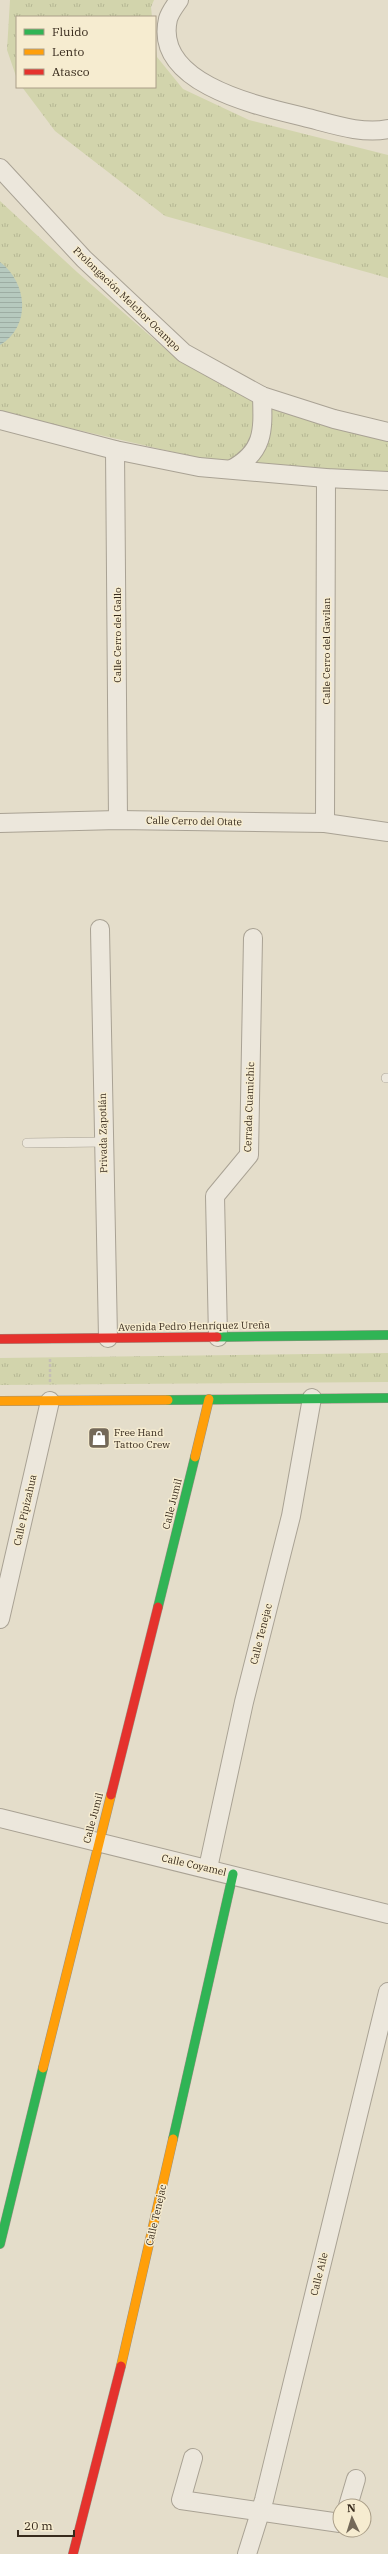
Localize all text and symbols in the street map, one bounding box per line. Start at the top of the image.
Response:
legend [16,16,156,88]
text: Fluido [52,24,89,39]
text: Lento [52,44,84,59]
text: Atasco [52,64,90,79]
street label: Prolongación Melchor Ocampo [70,244,184,354]
street label: Calle Cerro del Gallo [111,587,124,683]
street label: Calle Cerro del Gavilan [320,597,333,704]
street label: Calle Cerro del Otate [146,814,242,828]
street label: Cerrada Cuamichic [241,1062,257,1152]
street label: Privada Zapotlán [96,1092,110,1173]
street label: Avenida Pedro Henríquez Ureña [118,1318,270,1334]
shop icon: Free Hand Tattoo Crew [86,1425,112,1451]
place label: Free Hand Tattoo Crew [114,1426,170,1451]
street label: Calle Pipizahua [10,1473,40,1547]
street label: Calle Jumil [159,1477,185,1531]
street label: Calle Tenejac [247,1602,275,1666]
street label: Calle Jumil [80,1791,106,1845]
street label: Calle Coyamel [160,1851,228,1879]
street label: Calle Tenejac [143,2183,169,2247]
street label: Calle Aile [307,2251,331,2297]
north arrow [332,2498,372,2538]
text: N [346,2501,356,2515]
scale bar [18,2512,74,2538]
text: 20 m [24,2518,53,2533]

